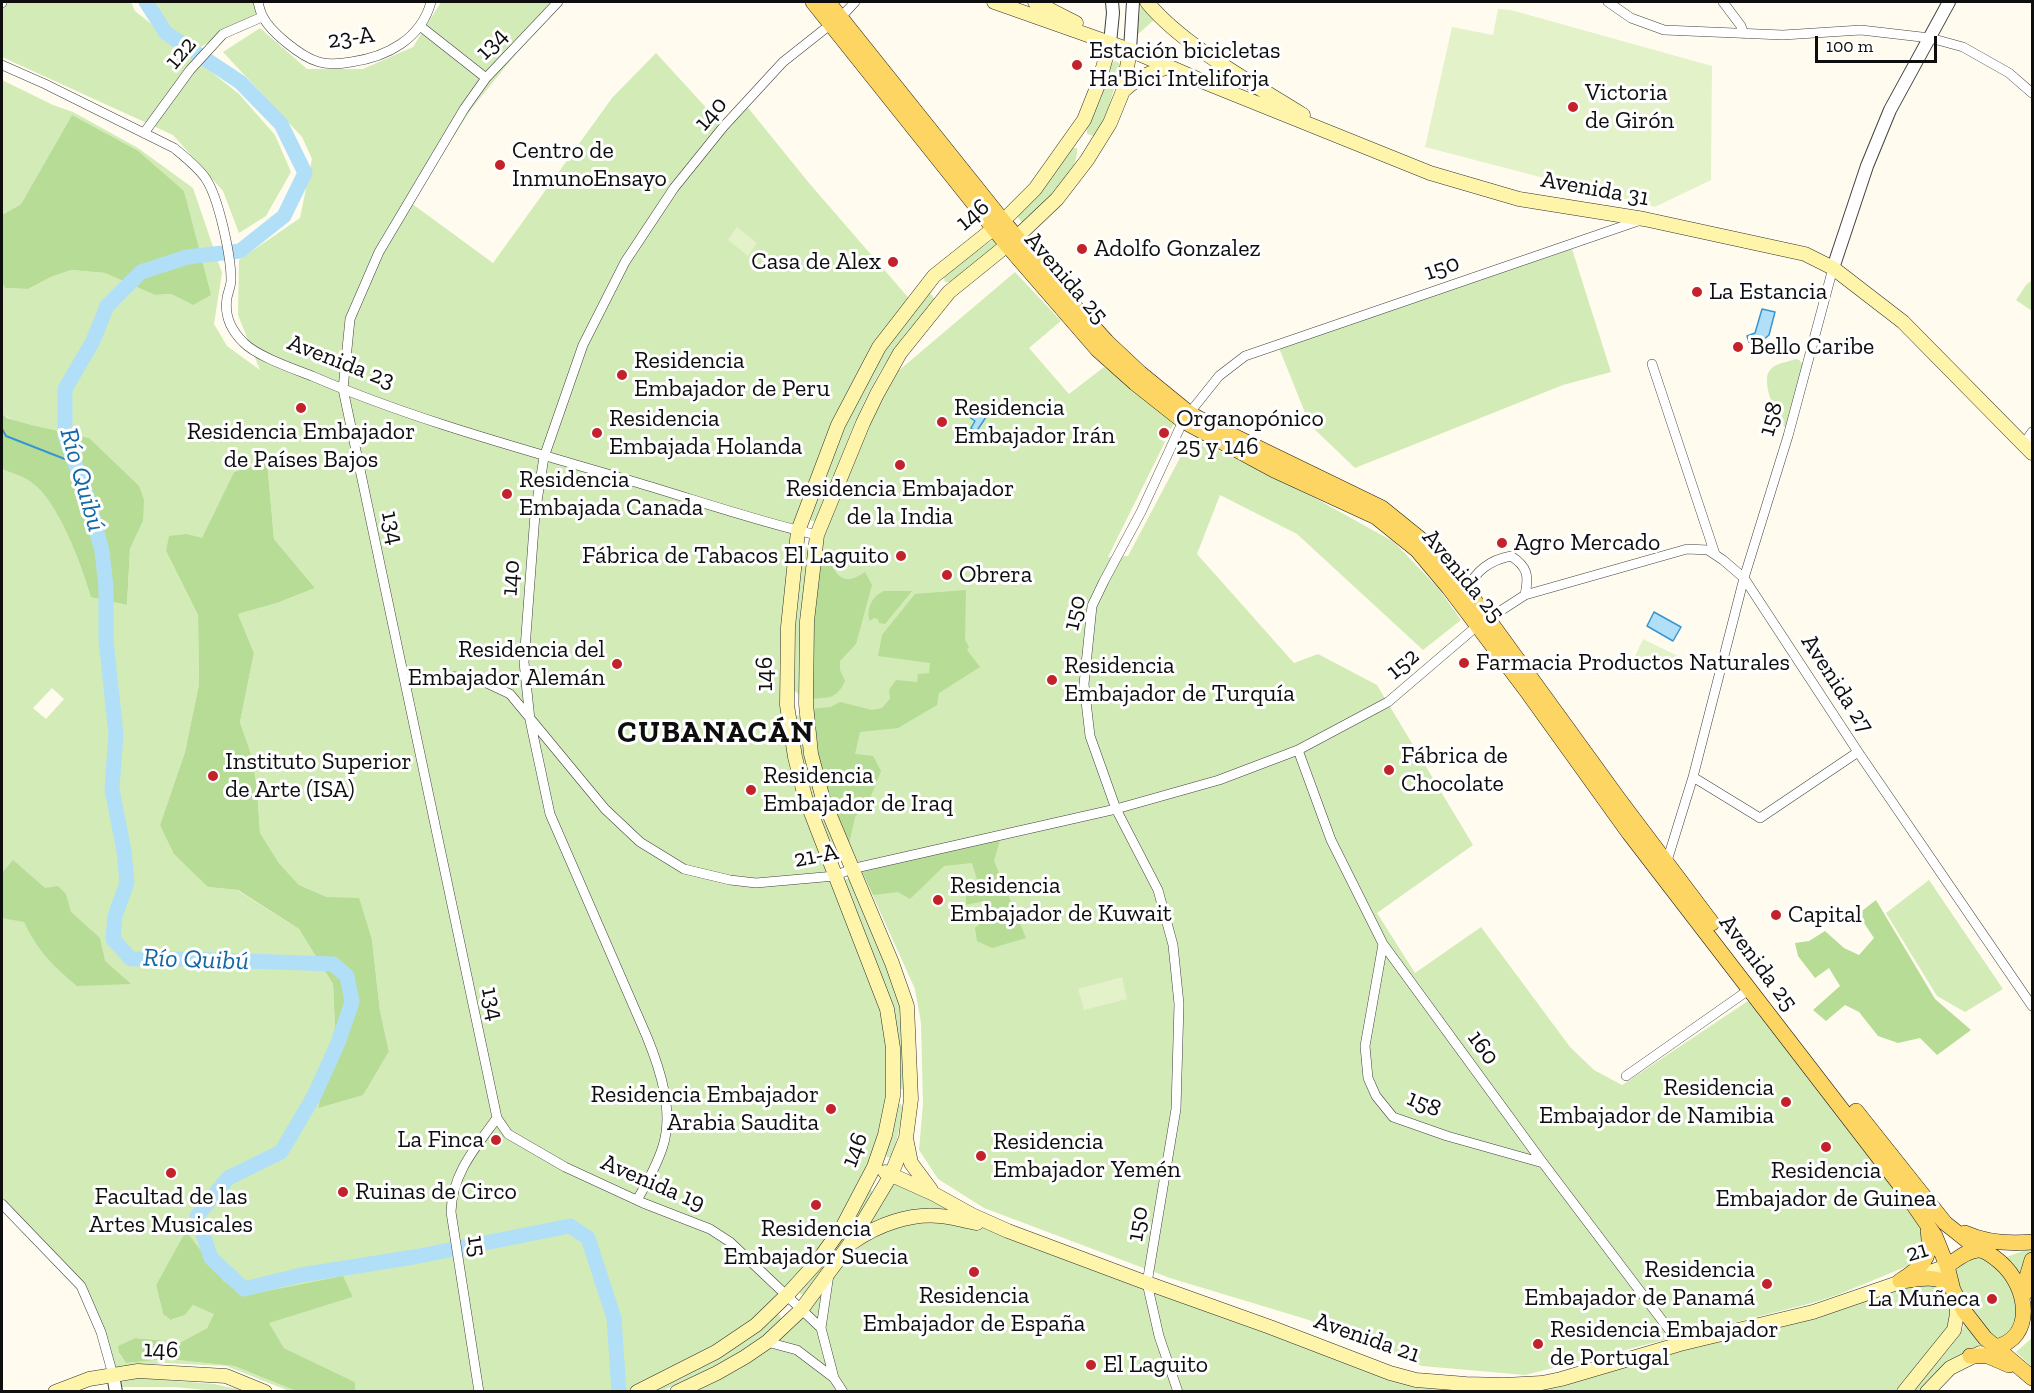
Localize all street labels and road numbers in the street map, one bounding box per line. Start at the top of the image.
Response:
street label: 23-A [326,20,376,56]
street label: 134 [470,22,514,66]
street label: 122 [159,31,203,75]
street label: 140 [688,91,734,137]
street label: Avenida 31 [1539,165,1651,213]
street label: 146 [950,193,996,237]
street label: Avenida 25 [1018,226,1114,330]
street label: 150 [1421,249,1463,287]
street label: Avenida 23 [283,328,399,396]
street label: 158 [1752,398,1790,440]
street label: 134 [374,508,410,548]
street label: Avenida 25 [1416,524,1510,628]
street label: 140 [495,559,527,597]
street label: 150 [1057,593,1093,633]
street label: Avenida 27 [1794,629,1880,739]
street label: 152 [1381,642,1425,686]
street label: 146 [751,657,779,691]
street label: 21-A [791,838,841,874]
street label: Avenida 25 [1713,909,1803,1017]
street label: 134 [474,984,510,1024]
street label: 160 [1461,1025,1505,1071]
street label: 158 [1403,1084,1445,1124]
street label: 146 [835,1129,875,1171]
street label: Avenida 19 [597,1148,709,1218]
street label: 150 [1121,1204,1155,1244]
street label: 15 [460,1233,492,1259]
street label: 21 [1902,1235,1932,1269]
street label: Avenida 21 [1310,1307,1424,1369]
street label: 146 [143,1335,179,1365]

